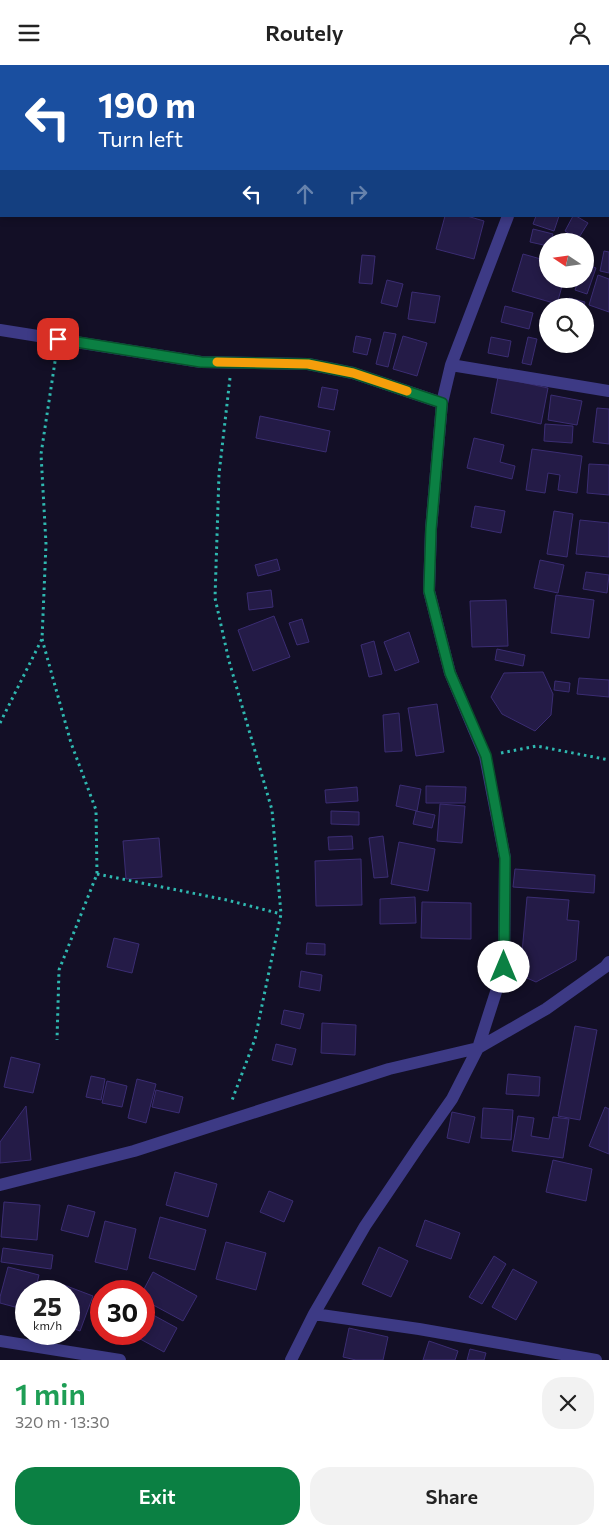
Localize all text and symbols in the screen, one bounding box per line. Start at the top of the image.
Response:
icon: menu [15,19,43,47]
text: Routely [265,19,344,46]
icon: person [566,19,594,47]
text: 190 m [98,82,196,125]
icon: left [15,85,80,150]
text: Turn left [98,125,183,152]
icon: left [238,180,266,208]
icon: ahead [291,180,319,208]
icon: right [344,180,372,208]
north arrow [539,233,594,287]
map controls [539,233,594,353]
button: search [539,298,594,353]
pin [37,318,79,360]
icon: arrive [44,325,72,353]
position arrow [477,940,529,992]
speed limit sign: 30 [90,1280,155,1345]
text: 25 [33,1291,62,1321]
text: km/h [33,1318,62,1332]
text: 1 min [15,1374,86,1411]
button: close [542,1377,594,1429]
text: 320 m · 13:30 [15,1412,110,1431]
button: Exit [15,1467,300,1525]
button: Share [310,1467,594,1525]

